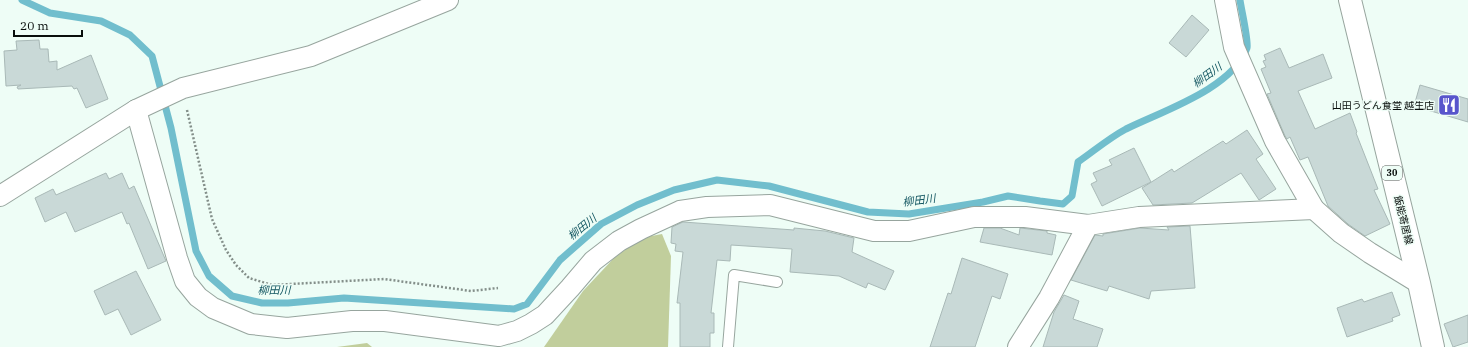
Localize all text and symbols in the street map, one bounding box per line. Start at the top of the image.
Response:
scale bar [14,12,82,38]
text: 20 m [20,18,49,33]
water label: 柳田川 [1190,59,1225,90]
restaurant icon: 山田うどん食堂 越生店 [1436,92,1462,118]
place label: 山田うどん食堂 越生店 [1332,99,1434,112]
road number: 30 [1382,166,1402,180]
water label: 柳田川 [902,191,937,209]
street label: 飯能寄居線 [1391,194,1416,246]
water label: 柳田川 [565,211,600,243]
water label: 柳田川 [258,283,291,297]

